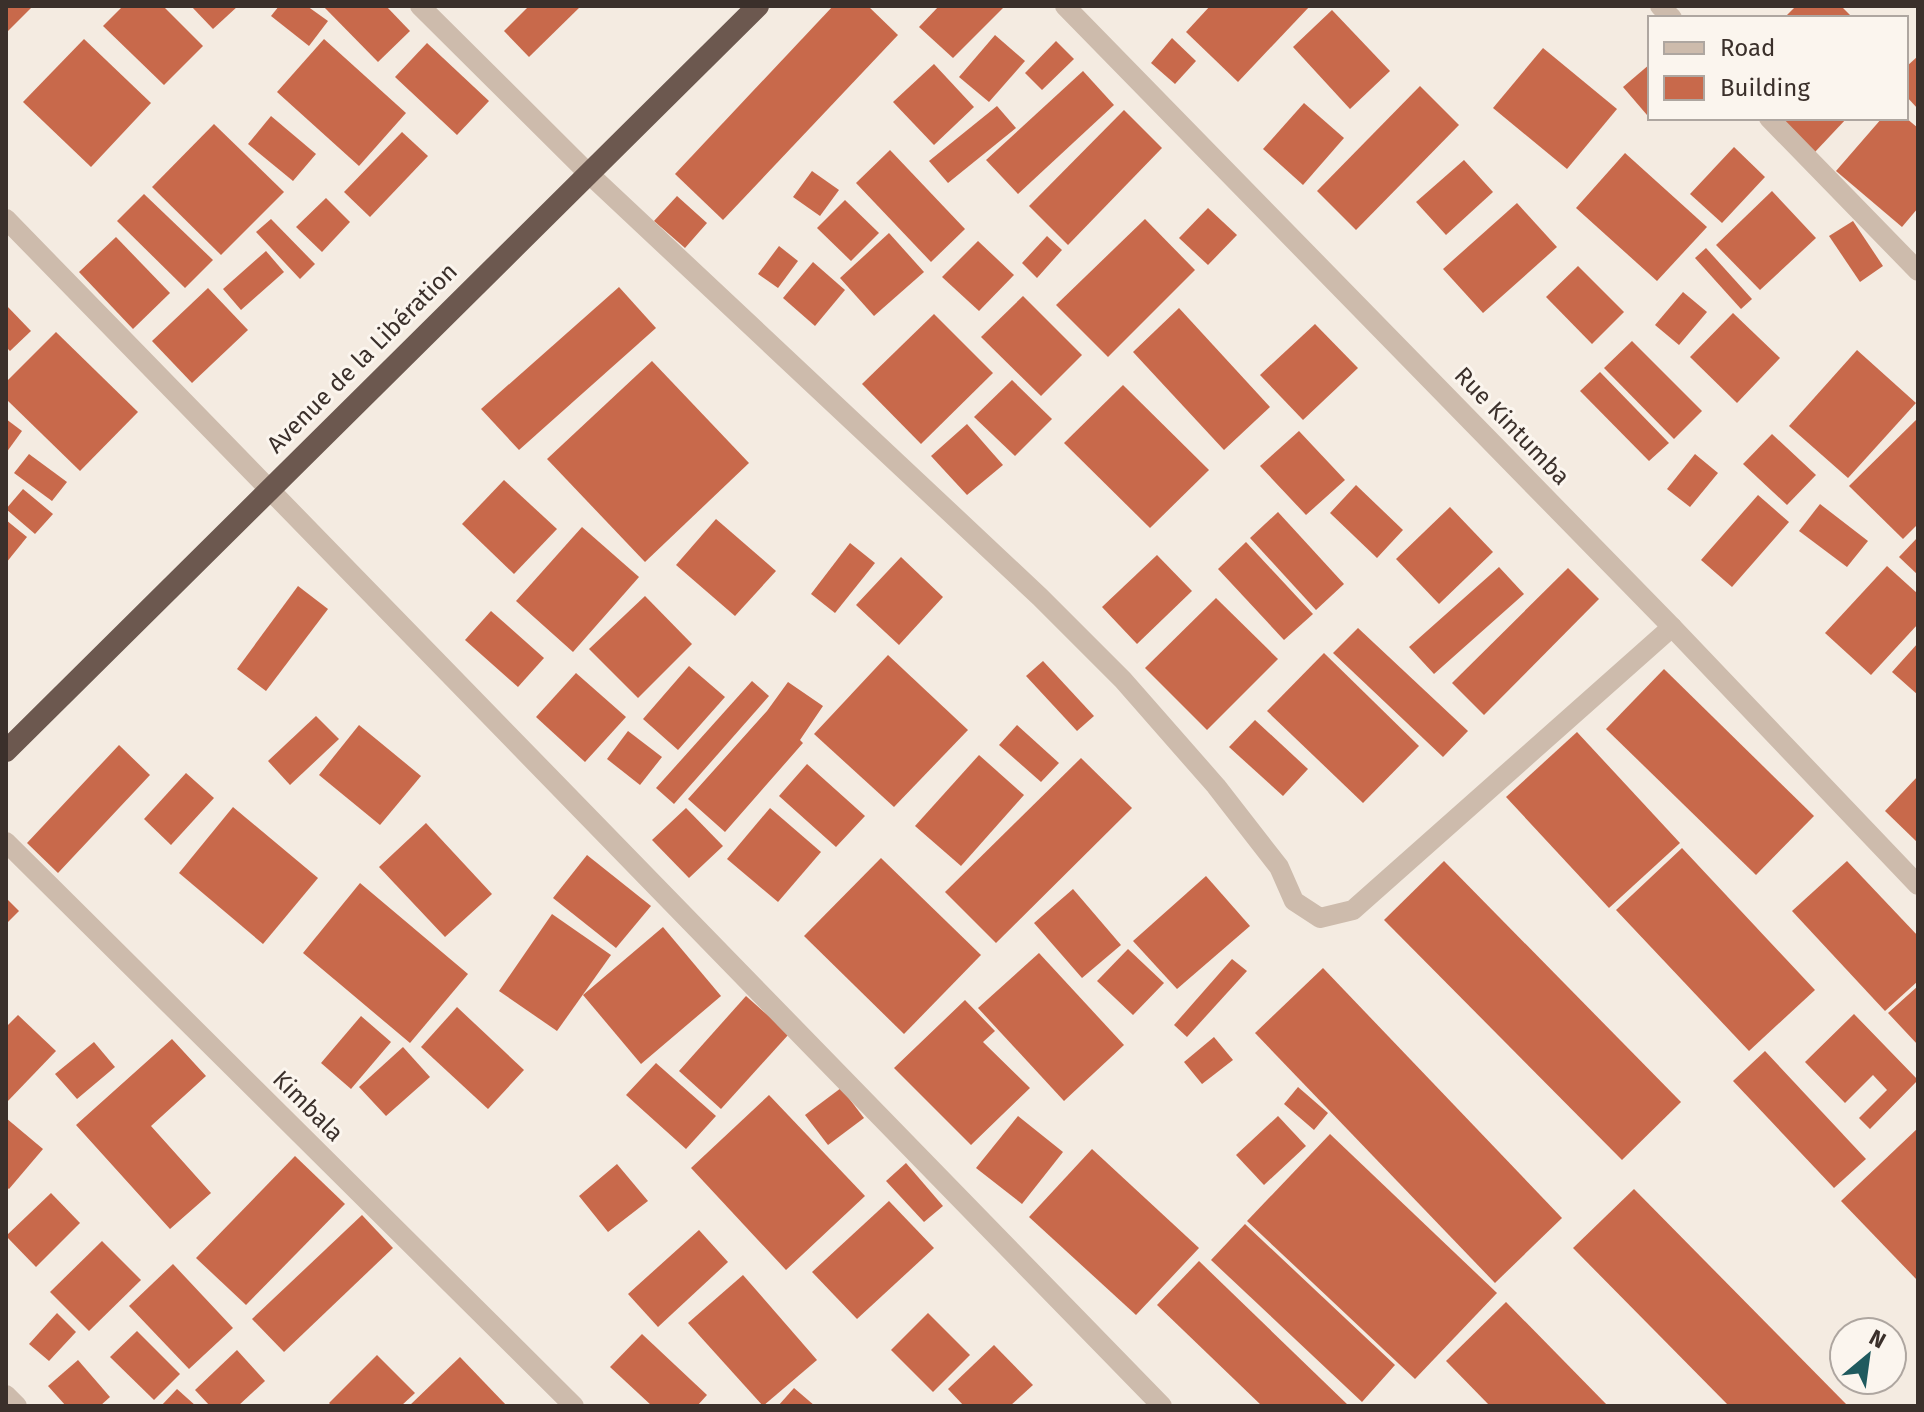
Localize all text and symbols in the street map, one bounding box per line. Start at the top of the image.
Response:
legend [1648,16,1908,120]
text: Road [1720,34,1775,62]
text: Building [1720,74,1810,102]
street label: Avenue de la Libération [261,257,463,459]
street label: Rue Kintumba [1449,361,1575,491]
street label: Kimbala [267,1065,349,1147]
north arrow [1828,1316,1908,1396]
text: N [1865,1324,1890,1354]

